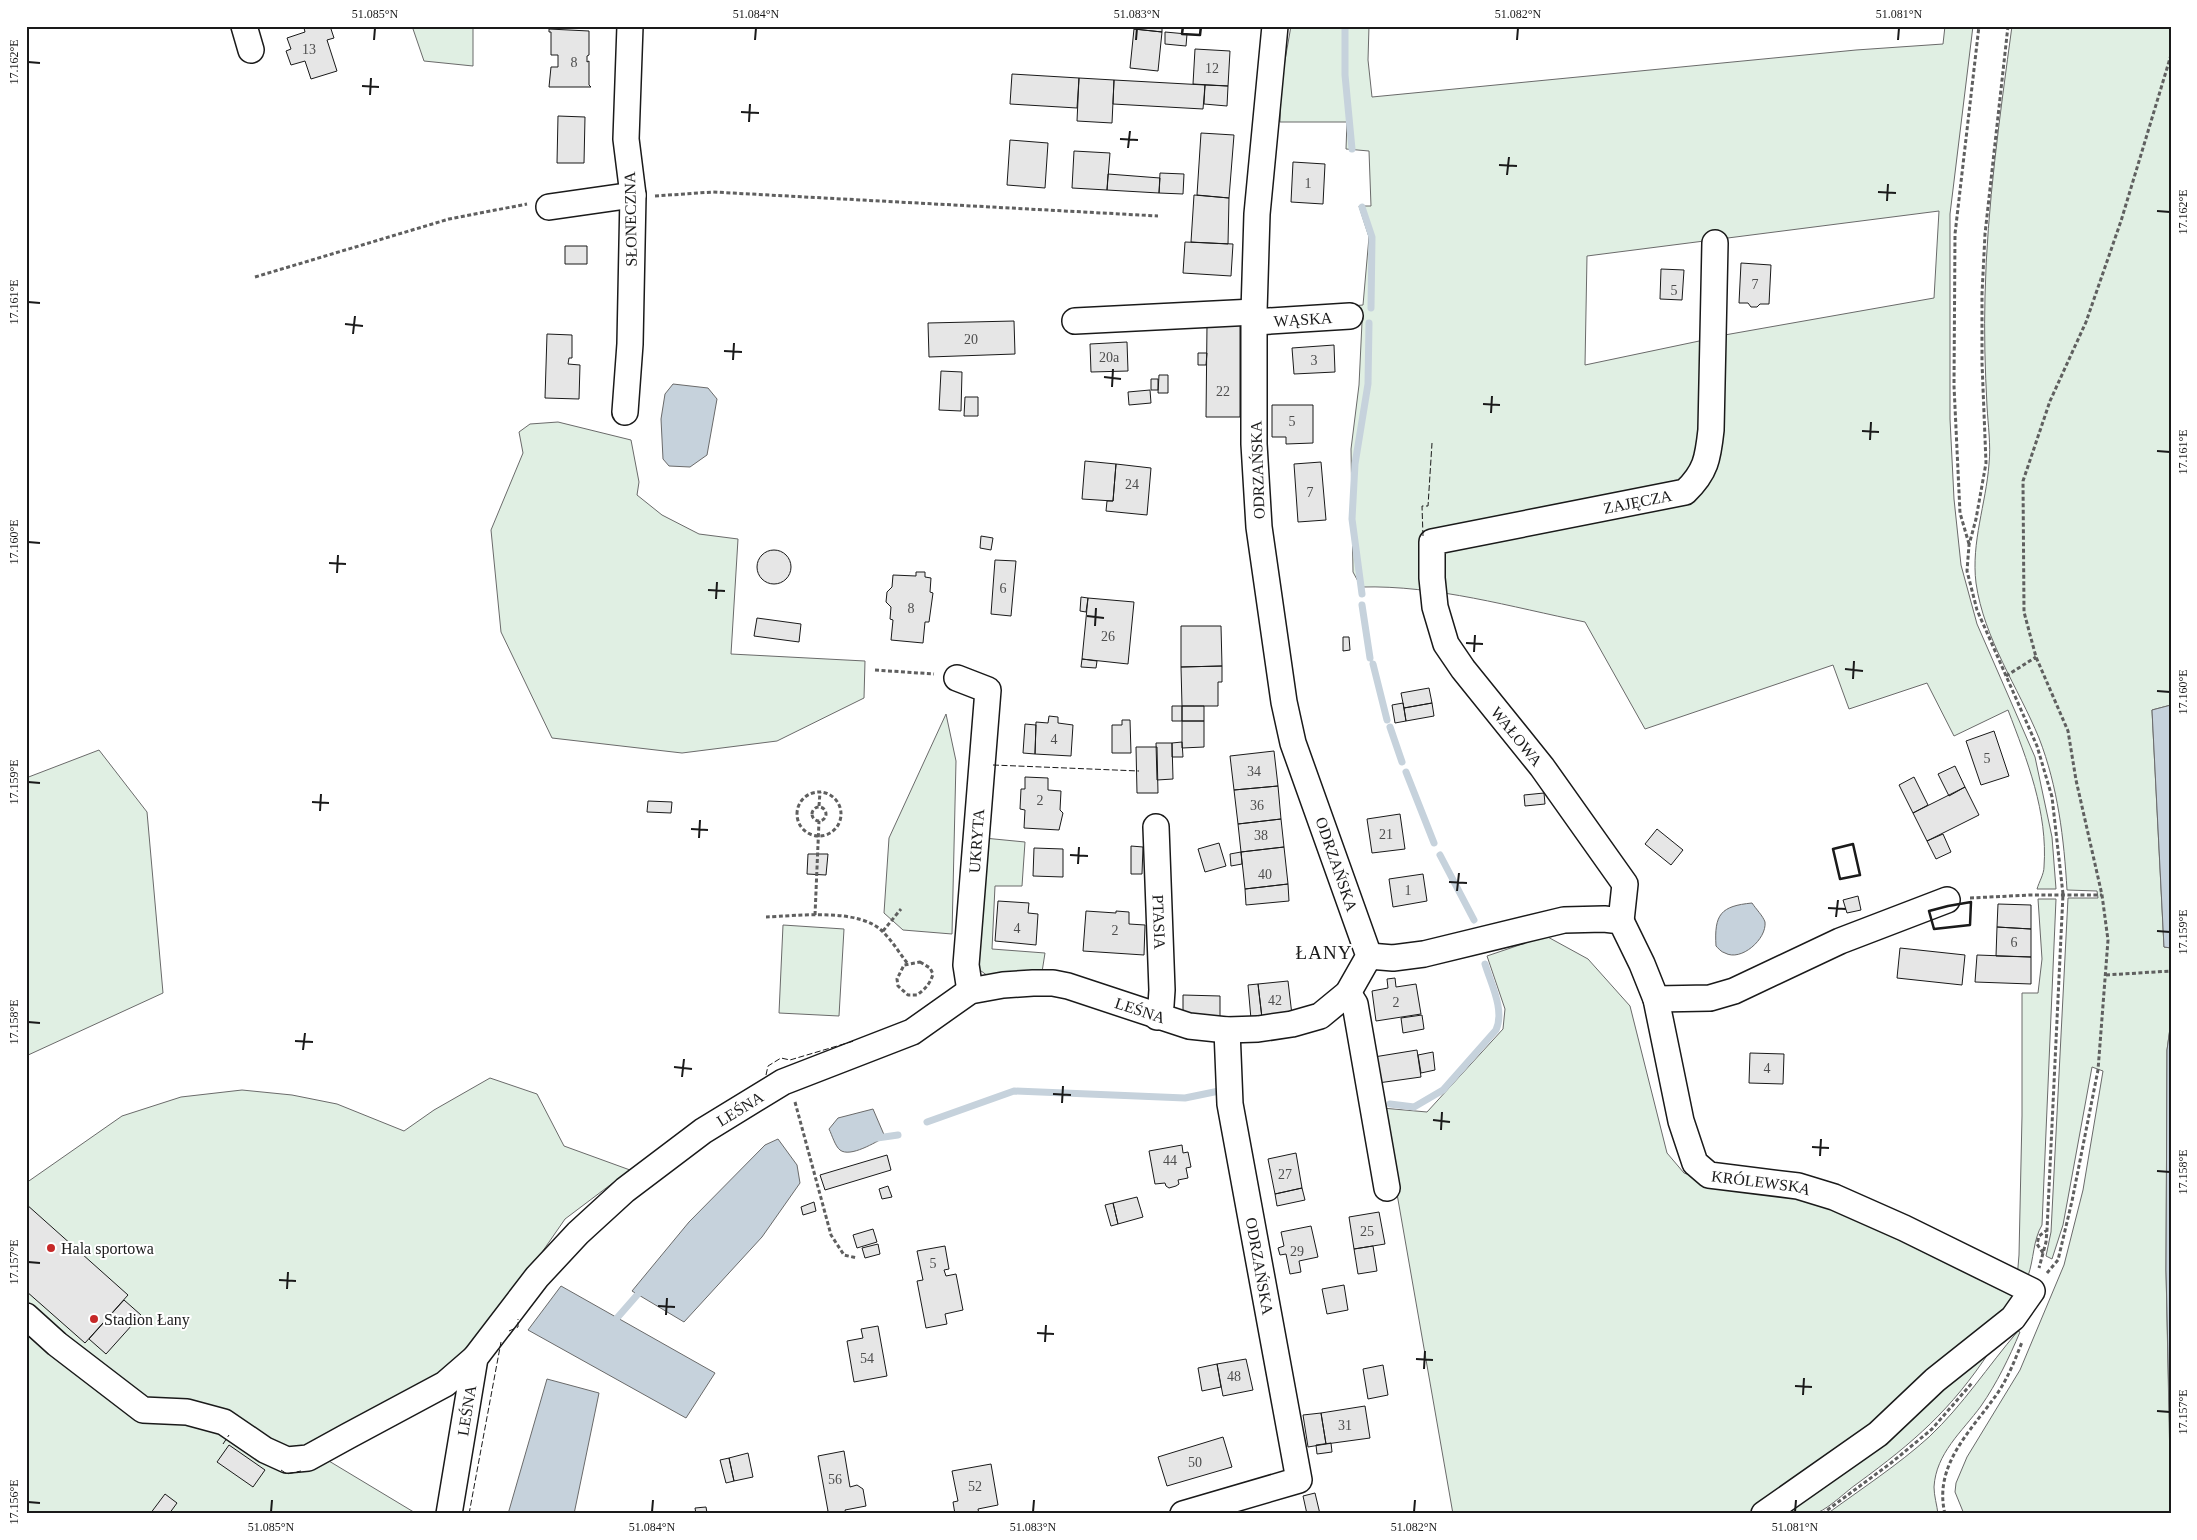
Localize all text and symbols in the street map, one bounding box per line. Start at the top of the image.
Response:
text: 51.085°N [352,7,399,21]
text: 51.084°N [733,7,780,21]
text: 51.083°N [1114,7,1161,21]
text: 51.082°N [1495,7,1542,21]
text: 51.081°N [1876,7,1923,21]
text: 17.162°E [7,39,21,85]
house number: 13 [302,42,316,57]
house number: 8 [571,55,578,70]
house number: 12 [1205,61,1219,76]
street label: SŁONECZNA [621,171,640,267]
house number: 1 [1305,176,1312,191]
text: 17.162°E [2176,189,2190,235]
house number: 7 [1752,277,1759,292]
text: 17.161°E [7,279,21,325]
house number: 5 [1671,283,1678,298]
street label: WĄSKA [1273,309,1333,330]
house number: 20 [964,332,978,347]
house number: 20a [1099,350,1120,365]
house number: 3 [1311,353,1318,368]
house number: 22 [1216,384,1230,399]
house number: 5 [1289,414,1296,429]
street label: ODRZAŃSKA [1246,420,1268,520]
text: 17.161°E [2176,429,2190,475]
house number: 24 [1125,477,1139,492]
house number: 7 [1307,485,1314,500]
street label: ZAJĘCZA [1602,487,1674,517]
text: 17.160°E [7,519,21,565]
house number: 6 [1000,581,1007,596]
house number: 8 [908,601,915,616]
house number: 26 [1101,629,1115,644]
text: 17.160°E [2176,669,2190,715]
street label: WAŁOWA [1488,703,1546,770]
house number: 4 [1051,732,1058,747]
house number: 5 [1984,751,1991,766]
text: 17.159°E [7,759,21,805]
house number: 34 [1247,764,1261,779]
house number: 2 [1037,793,1044,808]
house number: 36 [1250,798,1264,813]
street label: UKRYTA [966,808,987,874]
street label: ODRZAŃSKA [1312,814,1362,914]
house number: 21 [1379,827,1393,842]
house number: 38 [1254,828,1268,843]
house number: 40 [1258,867,1272,882]
house number: 1 [1405,883,1412,898]
street label: PTASIA [1149,894,1169,950]
text: 17.159°E [2176,909,2190,955]
house number: 4 [1014,921,1021,936]
house number: 2 [1112,923,1119,938]
house number: 6 [2011,935,2018,950]
district label: ŁANY [1296,942,1352,963]
house number: 42 [1268,993,1282,1008]
street label: LEŚNA [1113,994,1168,1027]
house number: 2 [1393,995,1400,1010]
text: 17.158°E [7,999,21,1045]
house number: 4 [1764,1061,1771,1076]
street label: LEŚNA [714,1088,767,1130]
text: 17.158°E [2176,1149,2190,1195]
house number: 44 [1163,1153,1177,1168]
house number: 27 [1278,1167,1292,1182]
street label: KRÓLEWSKA [1710,1167,1813,1199]
street label: ODRZAŃSKA [1243,1216,1278,1317]
house number: 25 [1360,1224,1374,1239]
text: 17.157°E [7,1239,21,1285]
place label: Hala sportowa [61,1240,154,1258]
marker: Hala sportowa [45,1242,57,1254]
house number: 29 [1290,1244,1304,1259]
house number: 5 [930,1256,937,1271]
place label: Stadion Łany [104,1311,190,1329]
marker: Stadion Łany [88,1313,100,1325]
house number: 54 [860,1351,874,1366]
house number: 48 [1227,1369,1241,1384]
street label: LEŚNA [454,1383,479,1437]
text: 17.157°E [2176,1389,2190,1435]
house number: 31 [1338,1418,1352,1433]
house number: 50 [1188,1455,1202,1470]
house number: 56 [828,1472,842,1487]
text: 17.156°E [7,1479,21,1525]
house number: 52 [968,1479,982,1494]
text: 51.085°N [248,1520,295,1534]
text: 51.084°N [629,1520,676,1534]
text: 51.083°N [1010,1520,1057,1534]
text: 51.082°N [1391,1520,1438,1534]
text: 51.081°N [1772,1520,1819,1534]

